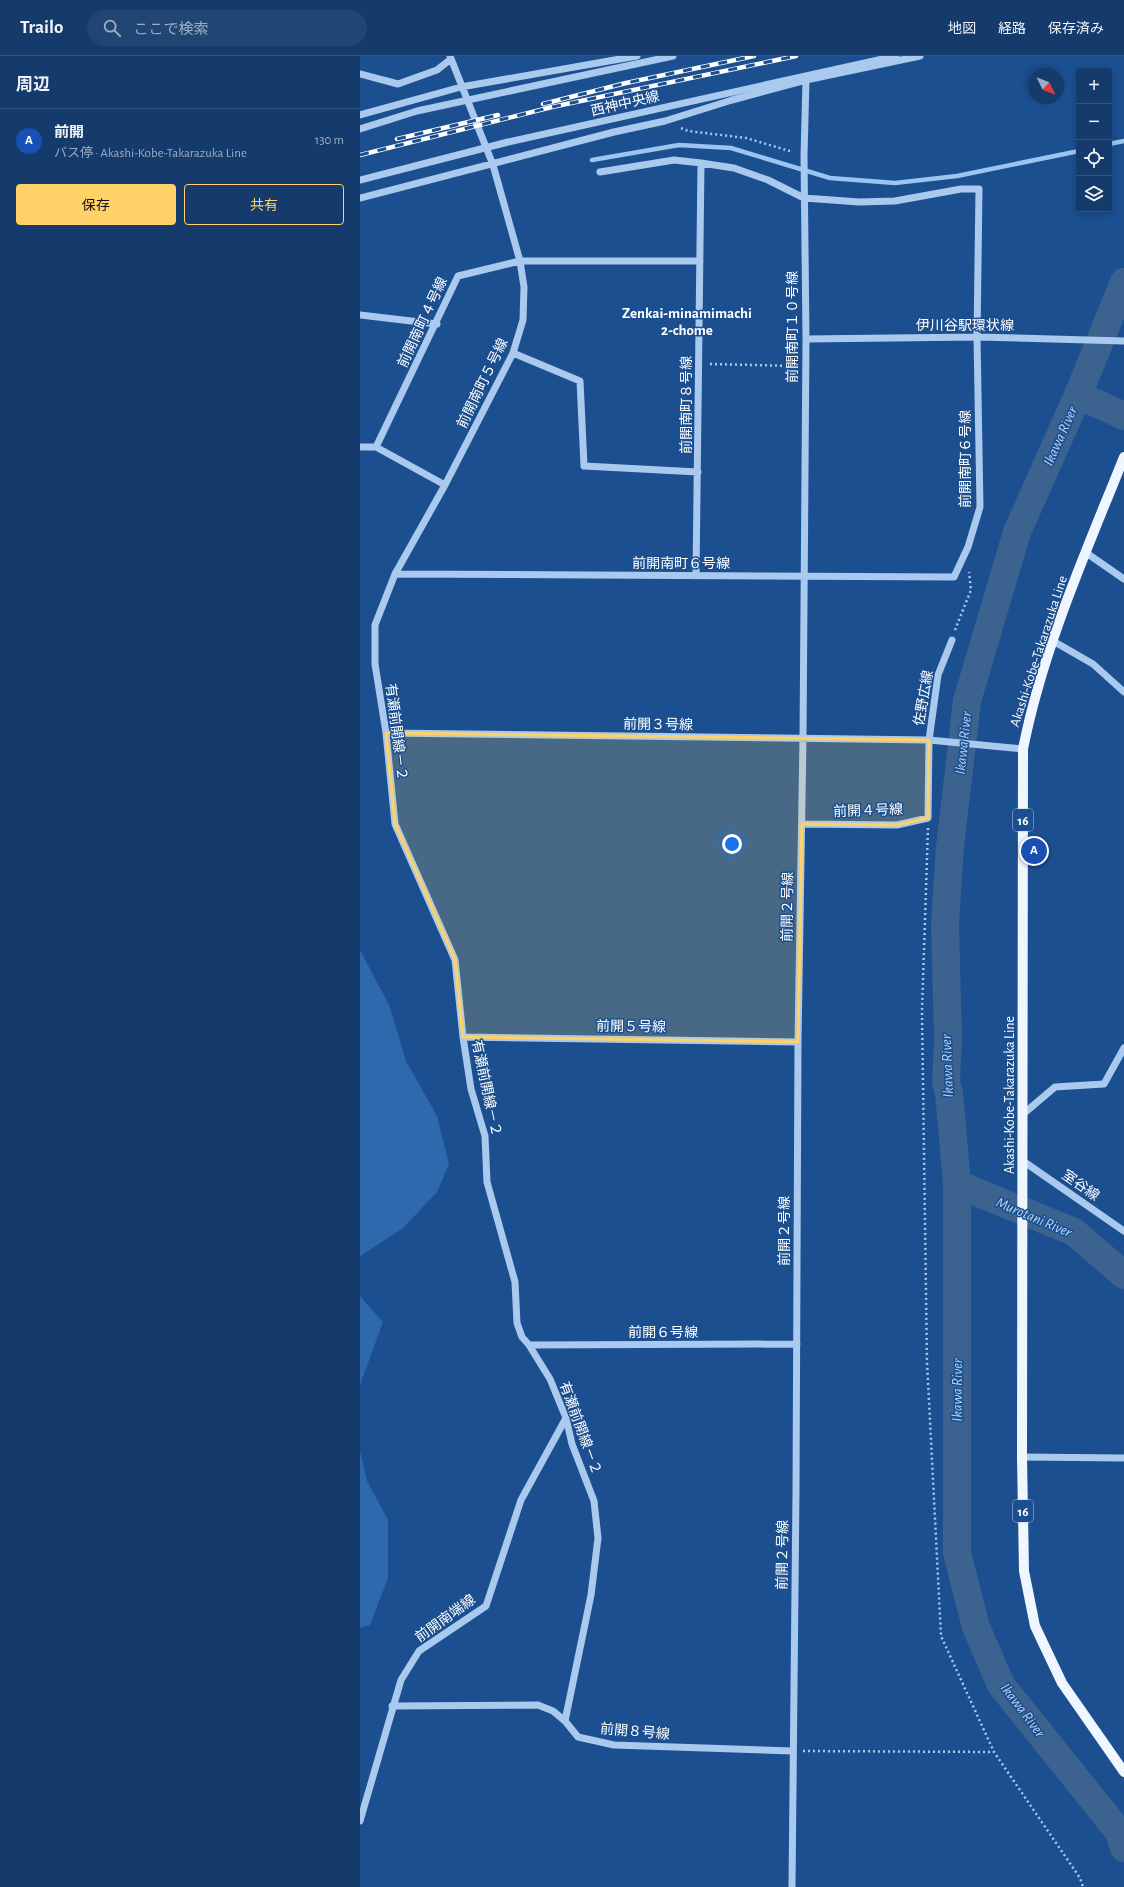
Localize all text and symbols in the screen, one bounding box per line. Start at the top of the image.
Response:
search box [87,10,367,46]
icon: search [101,17,123,39]
text: Trailo [20,18,63,37]
text: ここで検索 [133,22,208,37]
text: 地図 [948,22,976,36]
text: 経路 [998,22,1026,36]
text: 保存済み [1048,22,1104,36]
north arrow [1028,68,1064,104]
map controls [1076,68,1112,212]
button: + [1076,68,1112,104]
text: 周辺 [16,76,50,93]
street label: 西神中央線 [589,88,661,119]
button: − [1076,104,1112,140]
text: 前開 [54,125,84,140]
text: A [25,134,33,147]
text: 130 m [315,134,344,147]
button: locate [1076,140,1112,176]
text: バス停 · Akashi-Kobe-Takarazuka Line [54,147,247,160]
button: layers [1076,176,1112,212]
button: 保存 [16,184,176,225]
button: 共有 [184,184,344,225]
street label: 前開南町１０号線 [784,271,800,383]
street label: 前開南町４号線 [394,274,450,370]
district label: Zenkai-minamimachi 2-chome [622,306,752,338]
street label: 伊川谷駅環状線 [916,317,1014,333]
street label: 前開南町５号線 [453,335,511,431]
street label: 前開南町８号線 [678,356,694,454]
water label: Ikawa River [1041,403,1081,468]
street label: 前開南町６号線 [957,410,973,508]
street label: 前開南町６号線 [632,555,730,571]
street label: Akashi-Kobe-Takarazuka Line [1008,574,1070,729]
street label: 佐野広線 [911,669,936,727]
street label: 有瀬前開線－２ [383,682,411,782]
water label: Ikawa River [953,710,974,775]
street label: 前開３号線 [623,715,693,733]
street label: 前開４号線 [833,801,903,819]
road number: 16 [1013,809,1033,831]
your location [722,834,742,854]
pin: A [1021,836,1047,866]
street label: 前開２号線 [778,872,796,942]
street label: Akashi-Kobe-Takarazuka Line [1003,1016,1017,1174]
street label: 前開５号線 [596,1017,666,1035]
water label: Ikawa River [939,1033,956,1098]
street label: 有瀬前開線－２ [469,1038,505,1138]
street label: 室谷線 [1059,1167,1102,1204]
water label: Murotani River [994,1195,1075,1241]
street label: 前開２号線 [776,1196,792,1266]
street label: 前開６号線 [628,1324,698,1340]
water label: Ikawa River [950,1357,965,1422]
street label: 有瀬前開線－２ [557,1379,605,1477]
road number: 16 [1013,1500,1033,1522]
street label: 前開２号線 [773,1520,791,1590]
street label: 前開南端線 [412,1591,478,1645]
water label: Ikawa River [998,1680,1048,1741]
street label: 前開８号線 [599,1720,671,1742]

